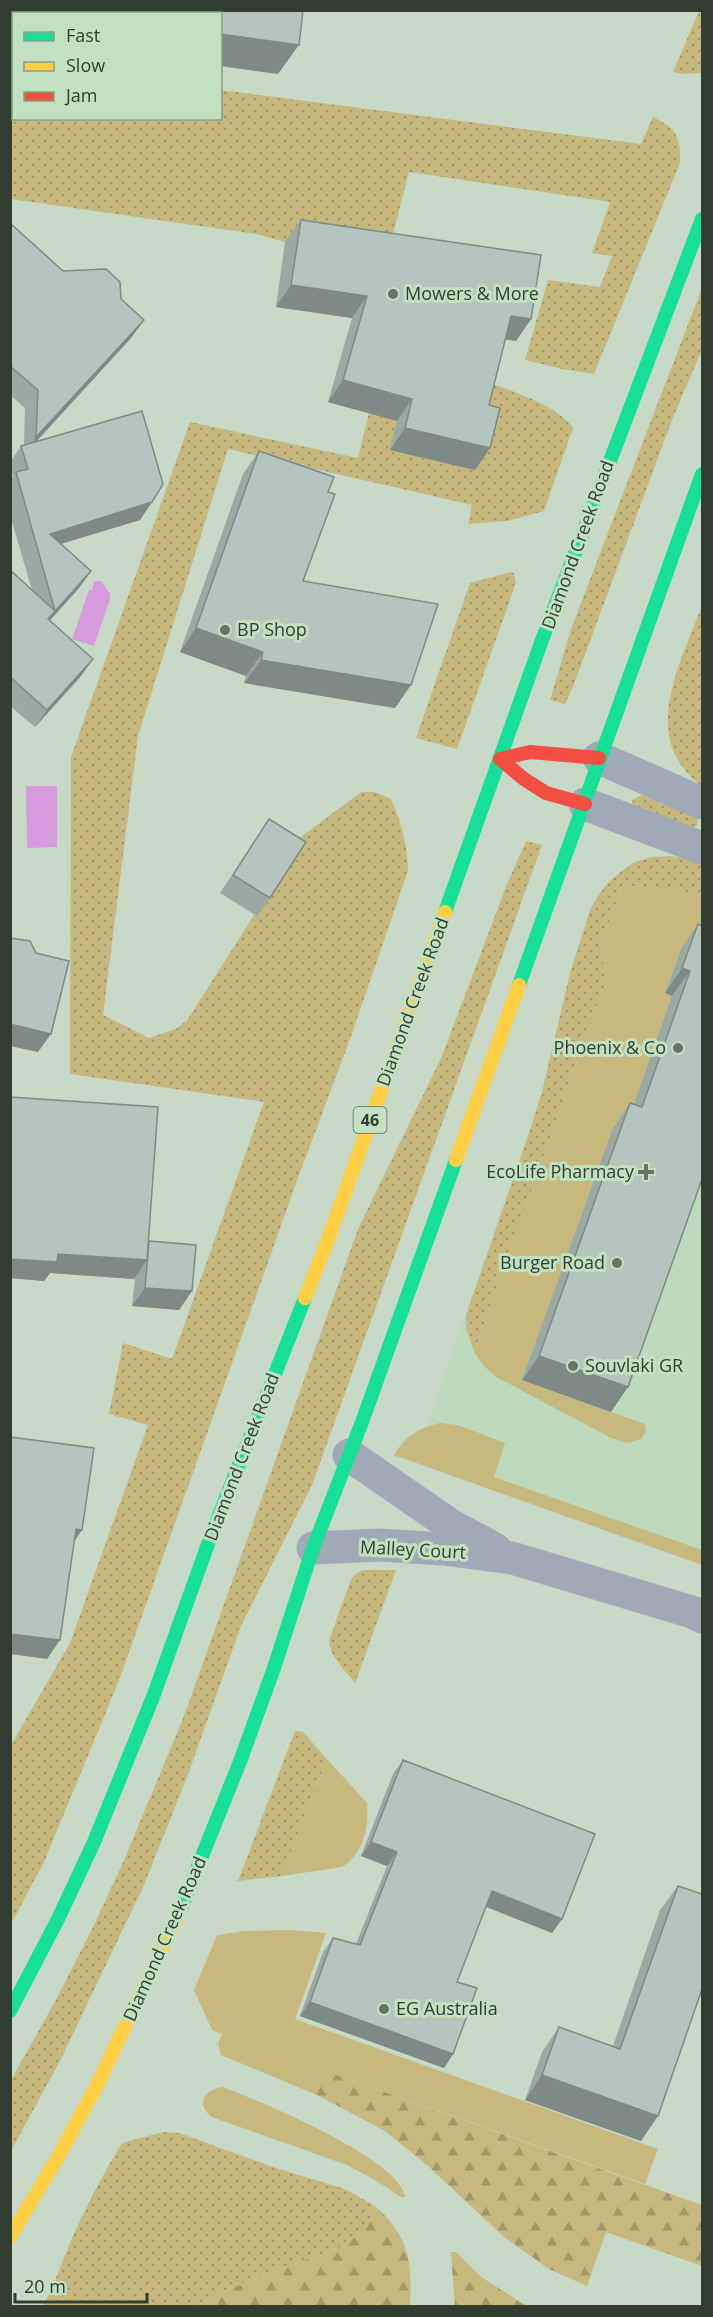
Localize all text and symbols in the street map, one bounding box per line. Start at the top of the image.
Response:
legend [12,12,222,120]
text: Fast [66,23,100,47]
text: Slow [66,53,105,77]
text: Jam [64,83,98,107]
place label: Mowers & More [405,281,539,305]
marker: Mowers & More [386,287,400,301]
street label: Diamond Creek Road [535,457,619,632]
place label: BP Shop [237,617,307,641]
marker: BP Shop [218,623,232,637]
street label: Diamond Creek Road [370,914,454,1089]
place label: Phoenix & Co [554,1035,666,1059]
marker: Phoenix & Co [671,1041,685,1055]
road number: 46 [354,1107,386,1133]
place label: EcoLife Pharmacy [486,1159,635,1183]
marker: EcoLife Pharmacy [639,1165,653,1179]
place label: Burger Road [500,1250,605,1274]
marker: Burger Road [610,1256,624,1270]
place label: Souvlaki GR [585,1353,683,1377]
marker: Souvlaki GR [566,1359,580,1373]
street label: Diamond Creek Road [198,1369,284,1544]
street label: Malley Court [359,1534,467,1564]
street label: Diamond Creek Road [117,1852,211,2025]
place label: EG Australia [396,1996,498,2020]
marker: EG Australia [377,2002,391,2016]
scale bar [15,2266,147,2304]
text: 20 m [24,2274,66,2298]

